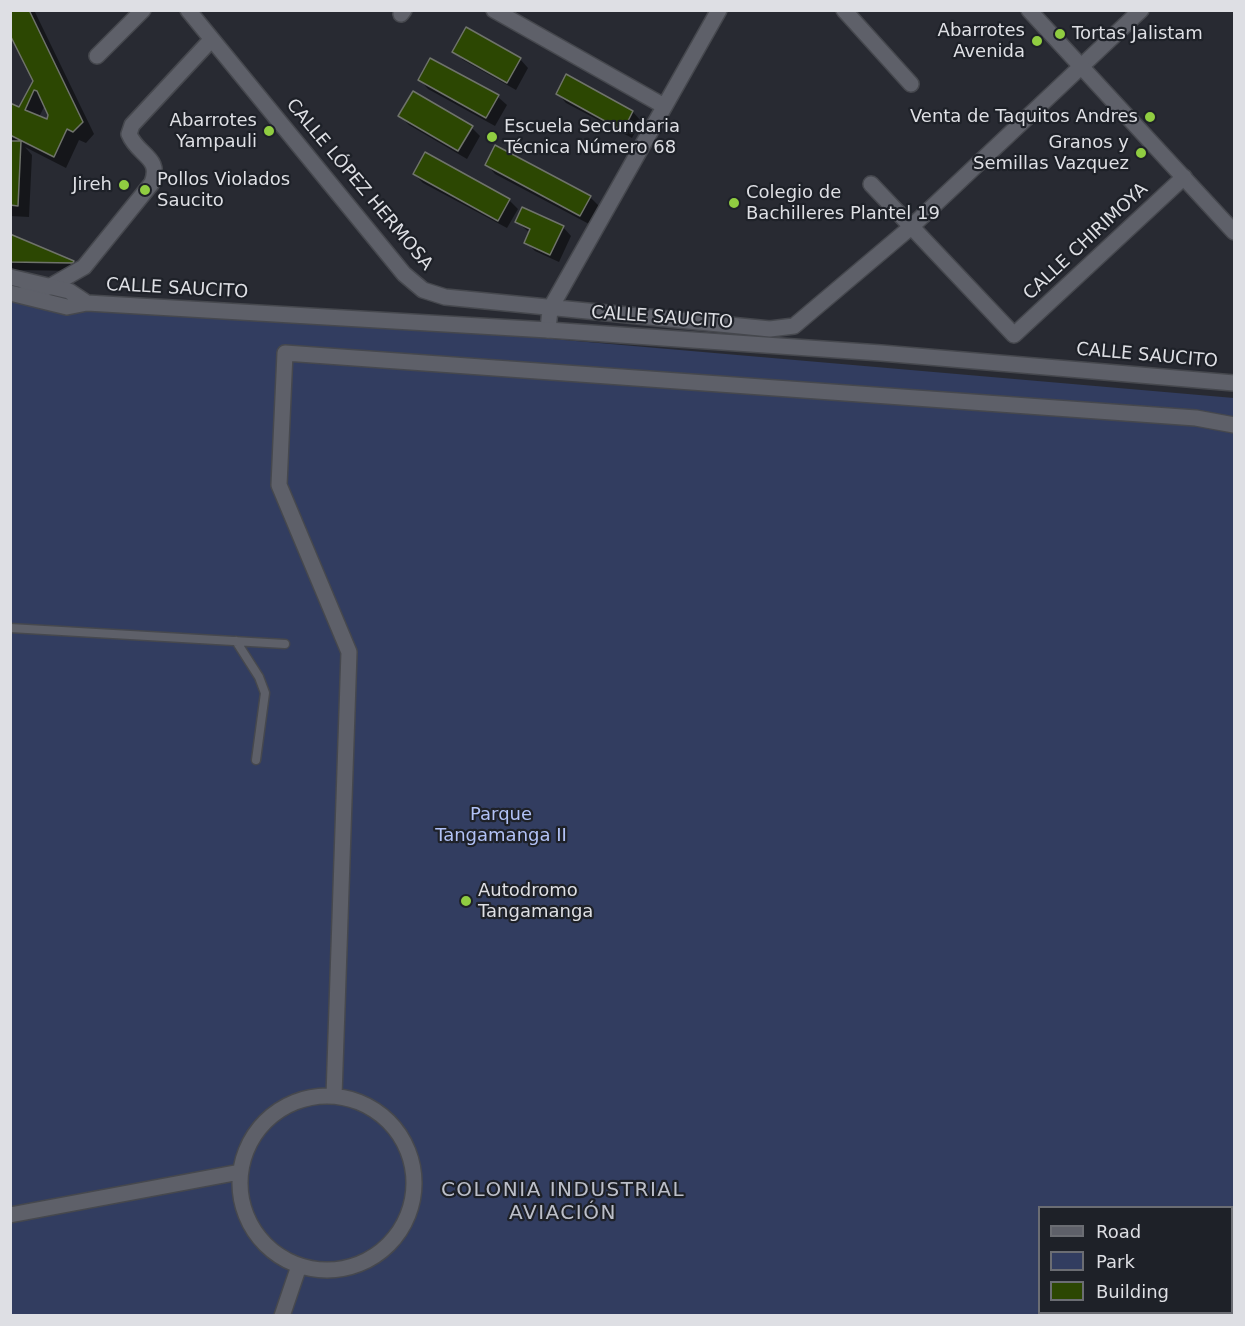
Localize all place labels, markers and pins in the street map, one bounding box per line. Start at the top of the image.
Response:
place label: Abarrotes Avenida [938,20,1025,63]
place label: Tortas Jalistam [1072,23,1203,45]
marker: Tortas Jalistam [1053,27,1067,41]
marker: Abarrotes Avenida [1030,34,1044,48]
place label: Venta de Taquitos Andres [910,106,1138,128]
place label: Abarrotes Yampauli [170,110,257,152]
marker: Venta de Taquitos Andres [1143,110,1157,124]
place label: Escuela Secundaria Técnica Número 68 [504,116,680,158]
marker: Abarrotes Yampauli [262,124,276,138]
marker: Escuela Secundaria Técnica Número 68 [485,130,499,144]
place label: Granos y Semillas Vazquez [973,132,1129,174]
marker: Granos y Semillas Vazquez [1134,146,1148,160]
place label: Pollos Violados Saucito [157,169,290,212]
place label: Jireh [72,174,112,196]
marker: Jireh [117,178,131,192]
place label: Colegio de Bachilleres Plantel 19 [746,182,940,224]
marker: Pollos Violados Saucito [138,183,152,197]
marker: Colegio de Bachilleres Plantel 19 [727,196,741,210]
place label: Autodromo Tangamanga [478,880,593,922]
marker: Autodromo Tangamanga [459,894,473,908]

